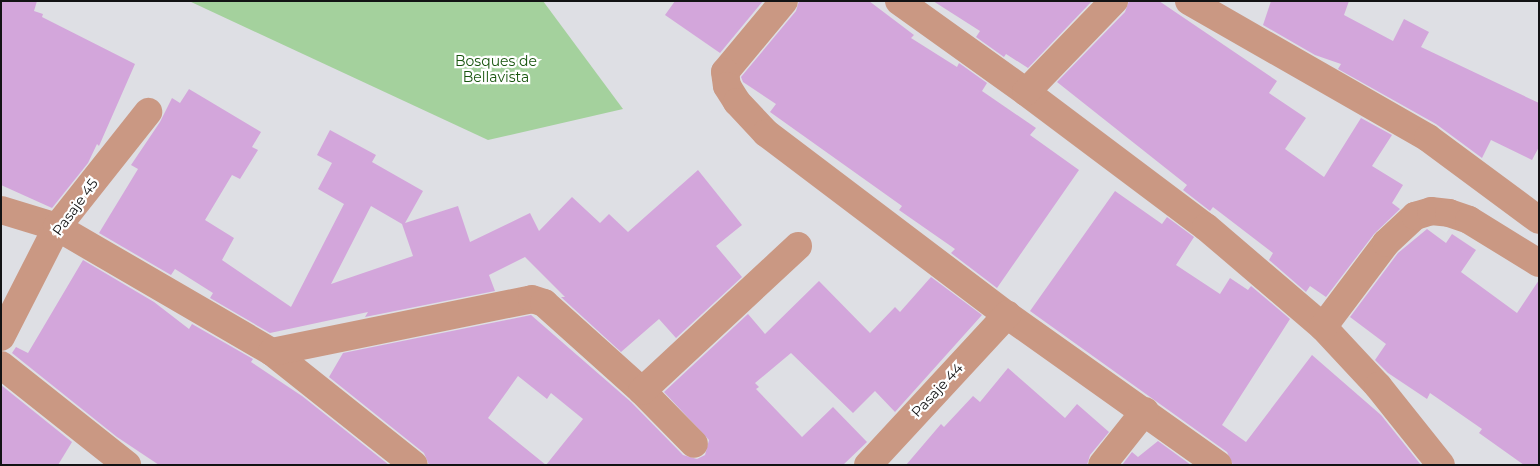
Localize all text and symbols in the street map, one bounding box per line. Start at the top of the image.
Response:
park label: Bosques de Bellavista [455,53,537,85]
street label: Pasaje 45 [49,175,101,239]
street label: Pasaje 44 [908,360,966,420]

